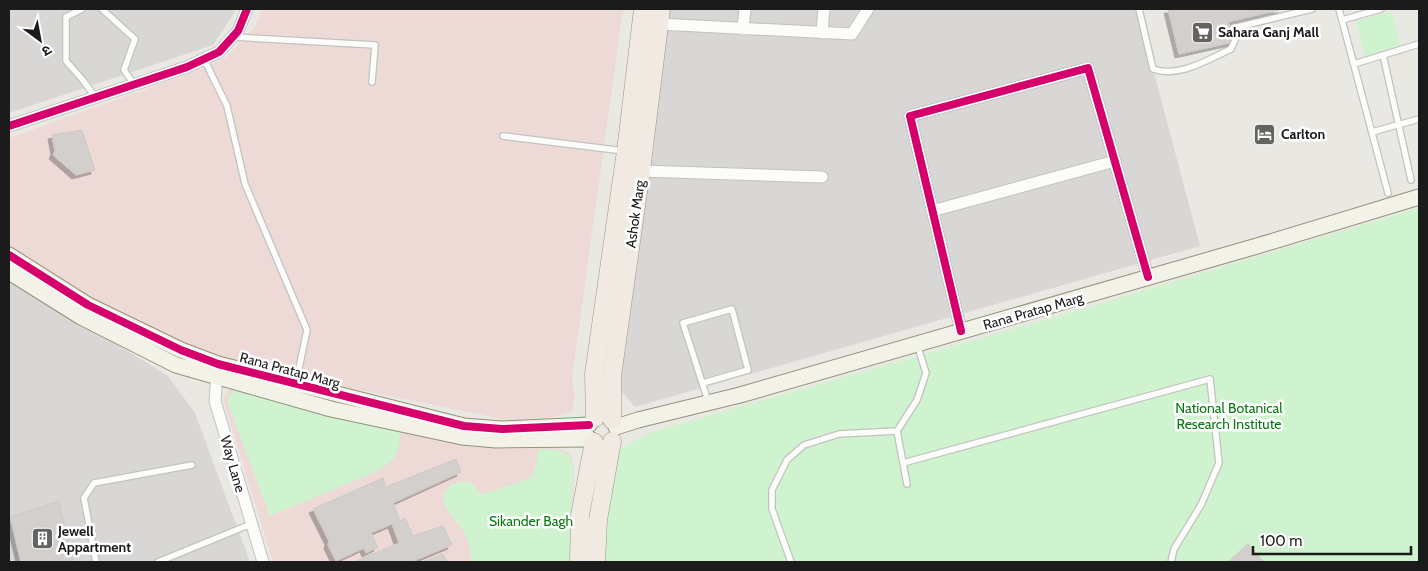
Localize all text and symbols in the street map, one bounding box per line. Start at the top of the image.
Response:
north arrow [15,15,65,65]
supermarket icon: Sahara Ganj Mall [1190,20,1214,44]
place label: Sahara Ganj Mall [1218,23,1319,41]
text: उ [38,41,55,61]
hotel icon: Carlton [1253,122,1277,146]
place label: Carlton [1281,125,1325,143]
street label: Ashok Marg [621,178,649,249]
street label: Rana Pratap Marg [981,288,1086,334]
street label: Rana Pratap Marg [238,348,343,392]
park label: National Botanical Research Institute [1175,399,1283,433]
street label: Way Lane [216,434,250,494]
park label: Sikander Bagh [489,512,573,530]
place label: Jewell Appartment [57,522,131,556]
scale bar [1253,524,1410,556]
building icon: Jewell Appartment [30,527,54,551]
text: 100 m [1260,532,1302,550]

